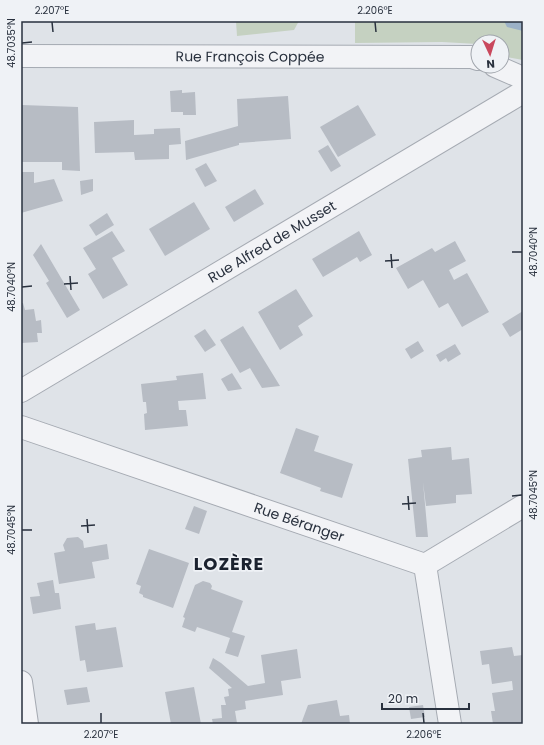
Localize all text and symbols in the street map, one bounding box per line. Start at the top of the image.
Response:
text: 2.207°E [35,3,69,18]
text: 2.206°E [357,3,393,18]
text: 48.7035°N [4,18,19,68]
north arrow [470,34,510,74]
street label: Rue François Coppée [176,46,325,67]
text: N [486,56,495,72]
street label: Rue Alfred de Musset [204,196,340,288]
text: 48.7040°N [526,227,541,277]
text: 48.7040°N [4,262,19,312]
text: 48.7045°N [526,470,541,520]
street label: Rue Béranger [251,497,347,547]
text: 48.7045°N [4,505,19,555]
district label: LOZÈRE [194,551,264,576]
scale bar [382,685,469,711]
text: 20 m [388,690,418,707]
text: 2.207°E [84,727,118,742]
text: 2.206°E [406,727,442,742]

